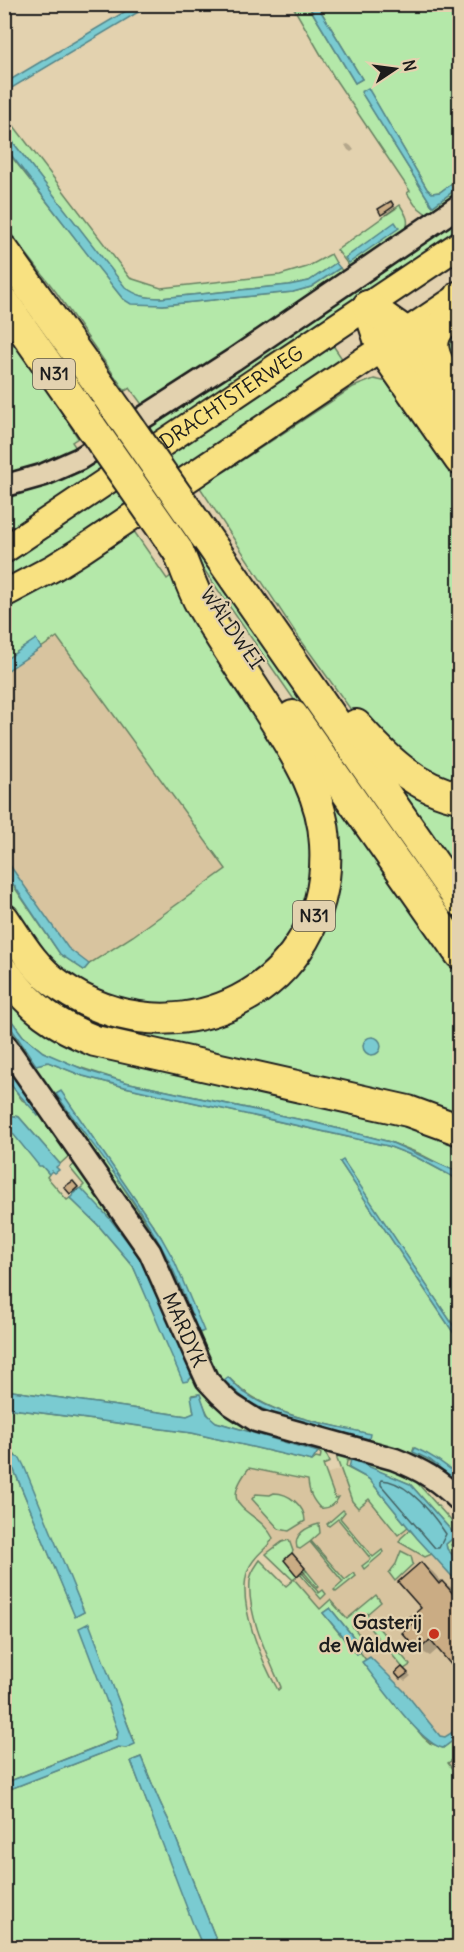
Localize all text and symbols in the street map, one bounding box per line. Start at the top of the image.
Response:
north arrow [365,39,425,99]
text: N [399,58,421,73]
street label: DRACHTSTERWEG [155,340,308,454]
road number: N31 [33,359,75,389]
street label: WÂLDWEI [195,582,270,673]
road number: N31 [293,901,335,931]
street label: MARDYK [157,1288,213,1371]
place label: Gasterij de Wâldwei [319,1609,422,1657]
marker: Gasterij de Wâldwei [427,1627,441,1641]

